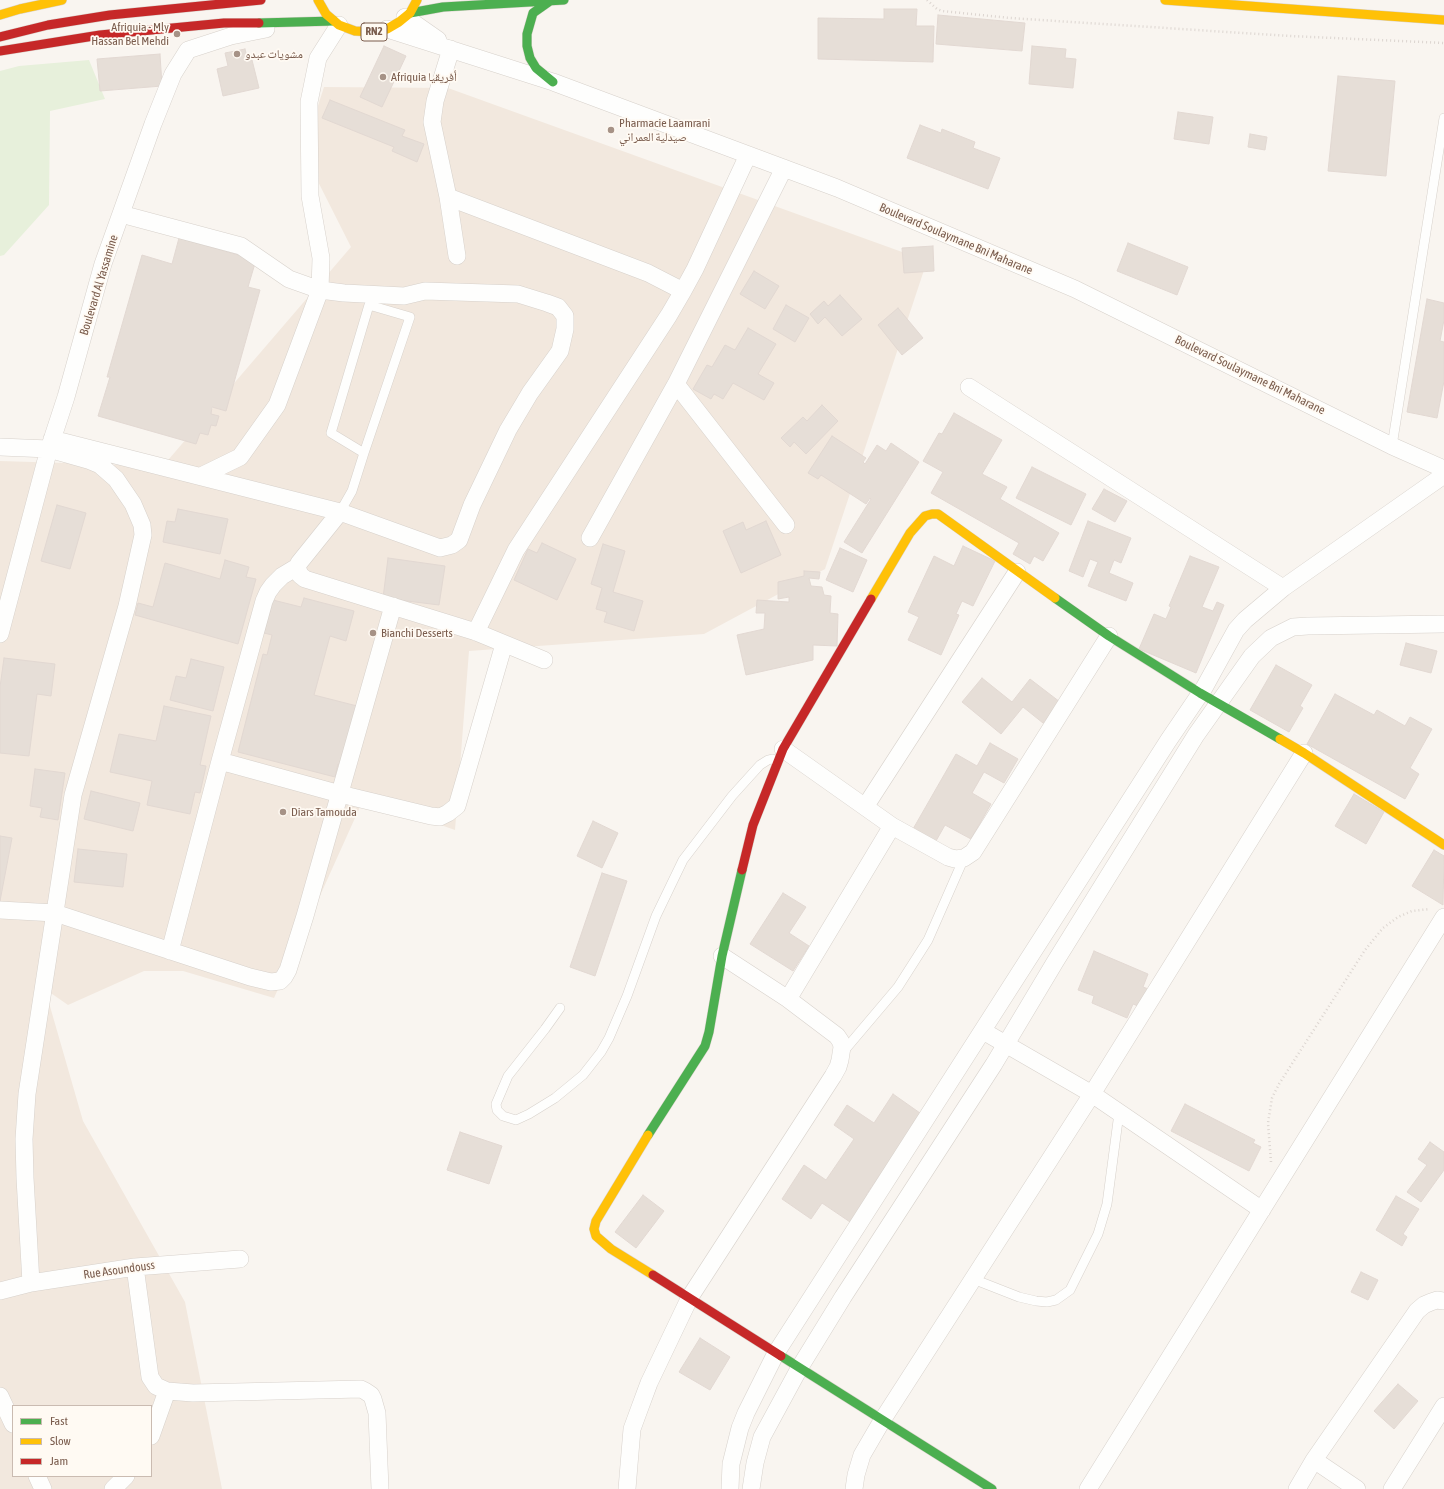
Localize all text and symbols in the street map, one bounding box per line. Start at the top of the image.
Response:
place label: Afriquia - Mly Hassan Bel Mehdi [91,20,169,48]
road number: RN2 [361,23,387,41]
marker: Afriquia - Mly Hassan Bel Mehdi [172,29,182,39]
place label: مشويات عبدو [245,47,303,61]
marker: مشويات عبدو [232,49,242,59]
place label: Afriquia أفريقيا [391,70,457,84]
marker: Afriquia أفريقيا [378,72,388,82]
place label: Pharmacie Laamrani صيدلية العمراني [619,116,710,144]
marker: Pharmacie Laamrani صيدلية العمراني [606,125,616,135]
street label: Boulevard Soulaymane Bni Maharane [877,200,1035,278]
street label: Boulevard Al Yassamine [77,233,121,337]
street label: Boulevard Soulaymane Bni Maharane [1173,332,1327,418]
place label: Bianchi Desserts [381,626,453,640]
marker: Bianchi Desserts [368,628,378,638]
place label: Diars Tamouda [291,805,357,819]
marker: Diars Tamouda [278,807,288,817]
street label: Rue Asoundouss [82,1258,156,1282]
legend [12,1405,152,1477]
text: Fast [50,1414,68,1428]
text: Slow [50,1434,71,1448]
text: Jam [50,1454,68,1468]

